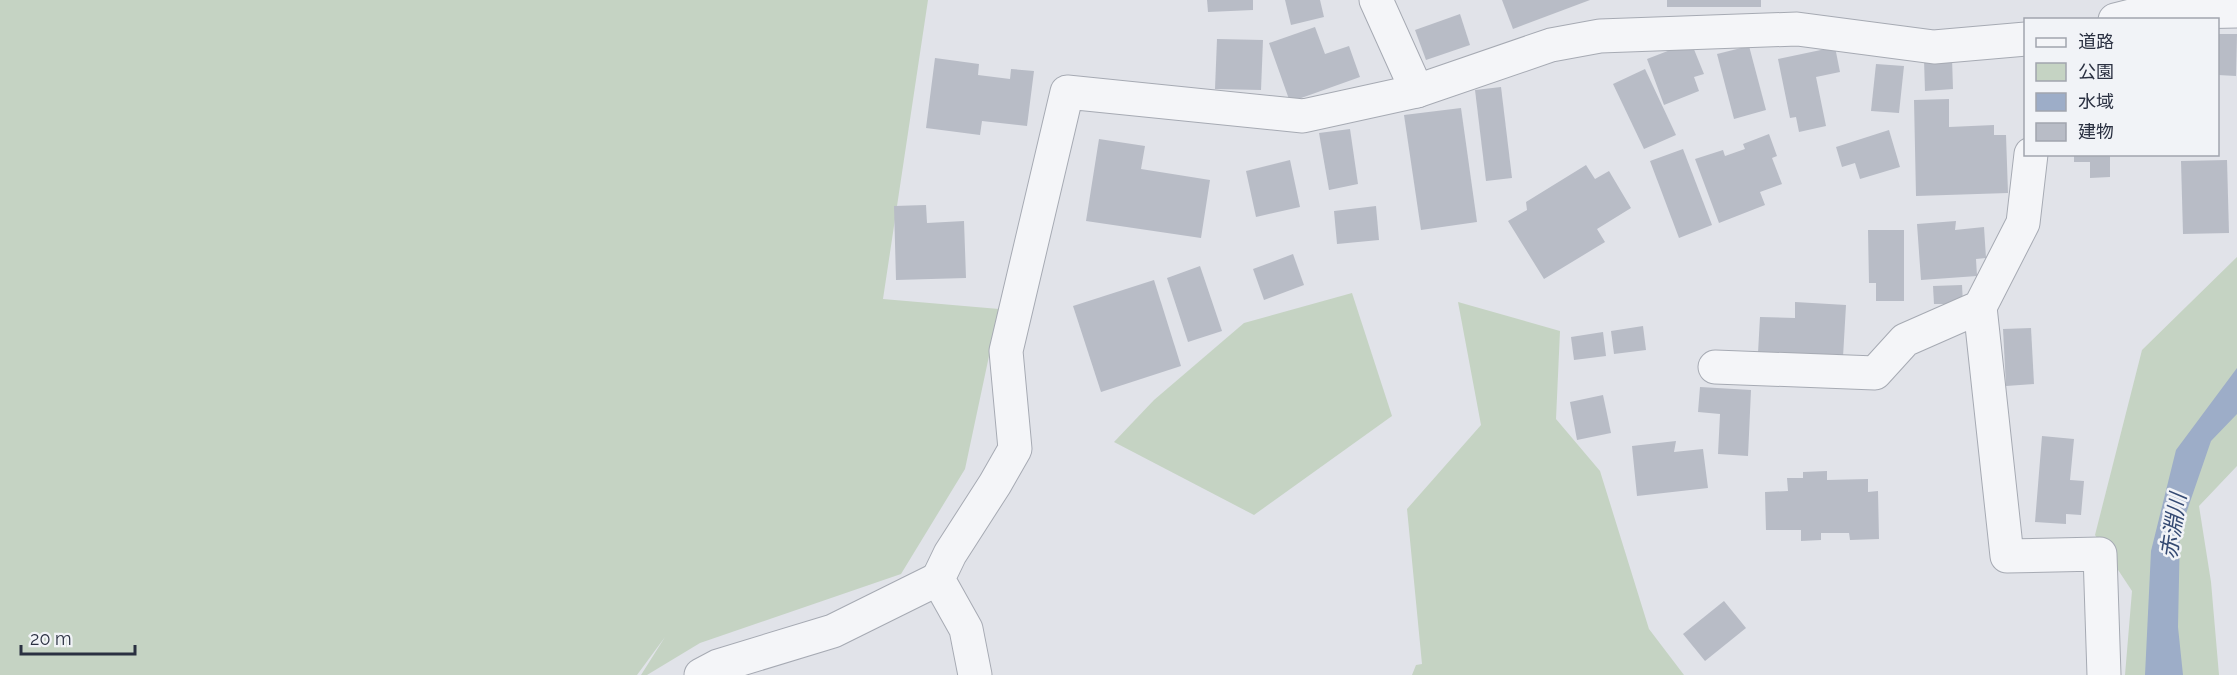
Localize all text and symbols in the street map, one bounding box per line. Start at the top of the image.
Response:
legend [2024,18,2219,156]
text: 道路 [2078,31,2114,52]
text: 公園 [2078,61,2114,82]
text: 水域 [2078,91,2114,112]
text: 建物 [2078,121,2114,142]
water label: 赤淵川 [2155,489,2191,561]
scale bar [21,618,135,656]
text: 20 m [30,628,72,649]

